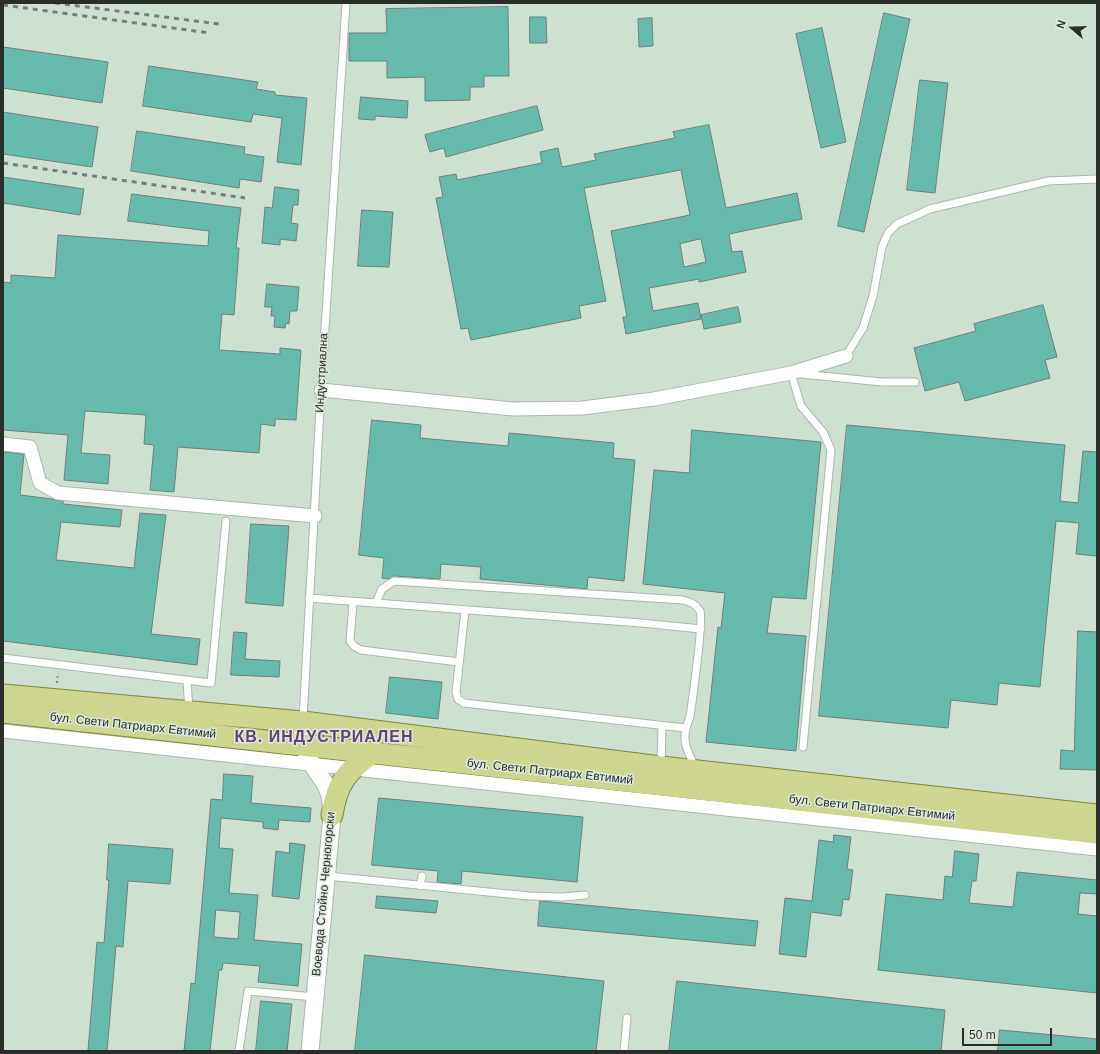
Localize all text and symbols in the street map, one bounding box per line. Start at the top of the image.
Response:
north arrow [1052,8,1092,48]
text: N [1054,18,1068,30]
street label: Индустриална [313,333,331,413]
street label: бул. Свети Патриарх Евтимий [49,710,217,742]
district label: КВ. ИНДУСТРИАЛЕН [234,728,414,748]
street label: бул. Свети Патриарх Евтимий [466,756,634,788]
street label: бул. Свети Патриарх Евтимий [788,792,956,824]
street label: Воевода Стойно Черногорски [310,811,338,977]
scale bar [964,1020,1054,1046]
text: 50 m [969,1028,996,1042]

